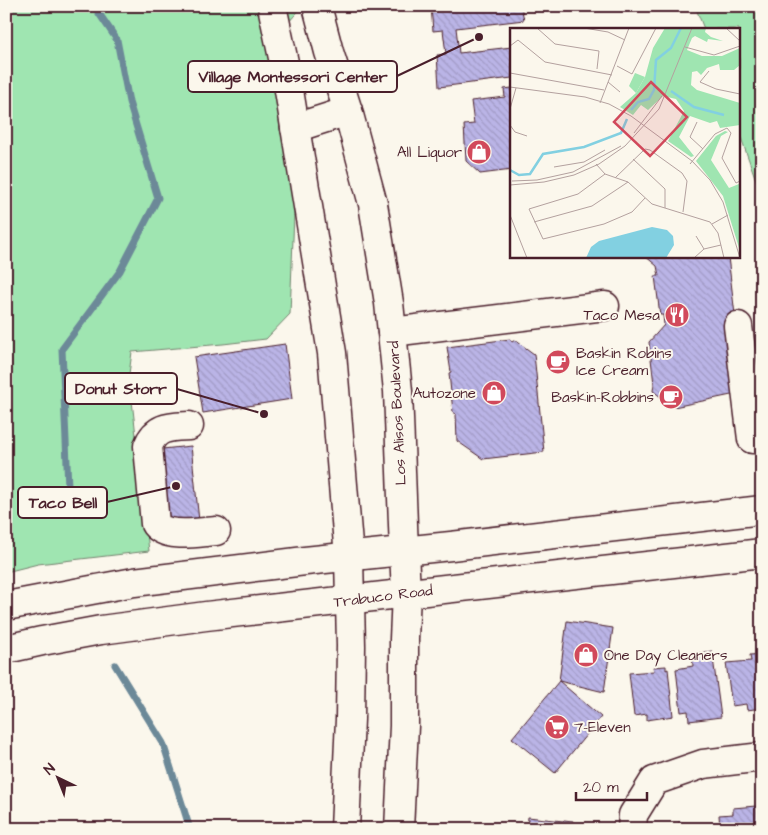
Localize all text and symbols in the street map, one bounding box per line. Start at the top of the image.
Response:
inset map [510,28,740,258]
callout: Village Montessori Center [188,61,397,92]
text: Village Montessori Center [198,66,388,90]
shop icon: All Liquor [466,139,492,165]
place label: All Liquor [397,142,462,163]
restaurant icon: Taco Mesa [664,302,690,328]
place label: Taco Mesa [583,305,660,326]
street label: Los Alisos Boulevard [383,340,412,486]
place label: Baskin Robins Ice Cream [576,343,672,381]
cafe icon: Baskin Robins Ice Cream [545,349,571,375]
callout: Donut Storr [65,373,177,404]
text: Donut Storr [75,378,167,400]
shop icon: Autozone [481,380,507,406]
place label: Autozone [413,383,476,404]
cafe icon: Baskin-Robbins [658,384,684,410]
place label: Baskin-Robbins [551,387,654,408]
callout: Taco Bell [18,487,107,518]
text: Taco Bell [28,492,98,514]
street label: Trabuco Road [332,580,434,613]
shop icon: One Day Cleaners [573,642,599,668]
place label: One Day Cleaners [604,645,728,667]
supermarket icon: 7-Eleven [544,714,570,740]
place label: 7-Eleven [574,717,631,738]
north arrow [32,752,82,802]
text: N [40,759,60,780]
scale bar [576,770,647,802]
text: 20 m [583,777,619,798]

